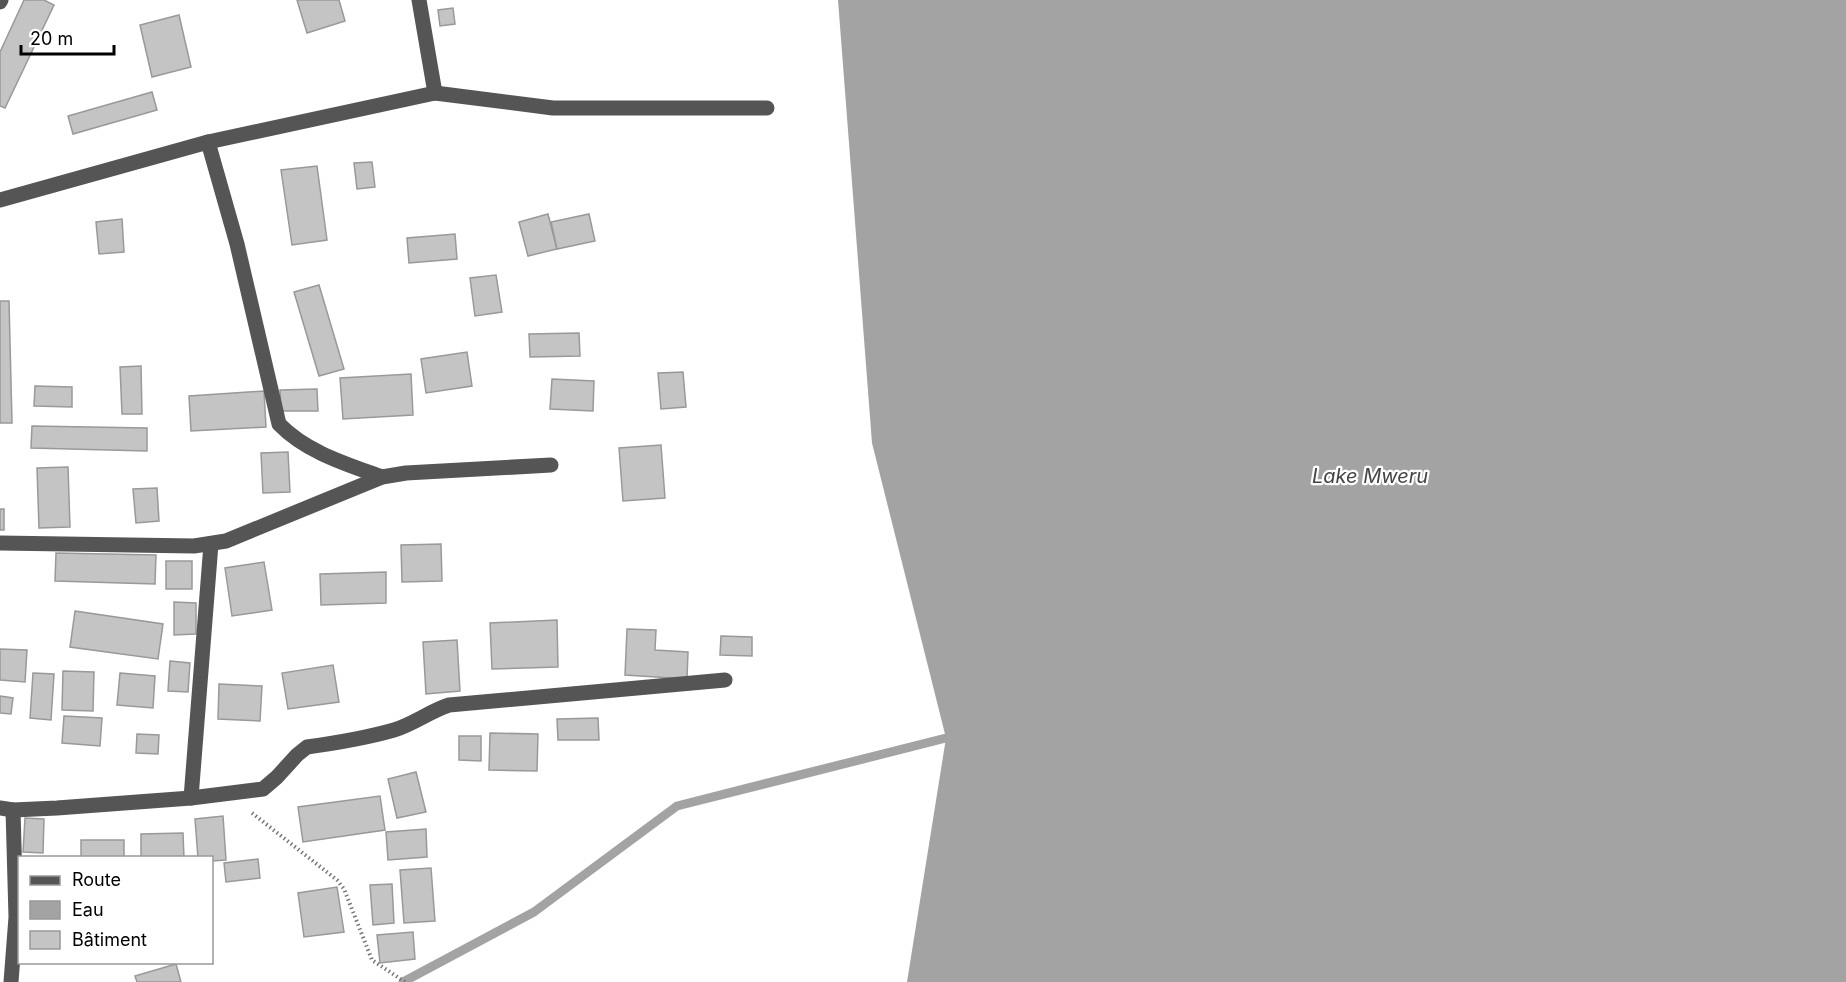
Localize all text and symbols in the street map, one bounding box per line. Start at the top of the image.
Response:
scale bar [21,18,114,56]
text: 20 m [30,28,73,49]
water label: Lake Mweru [1312,464,1428,488]
legend [18,856,213,964]
text: Route [72,869,121,890]
text: Eau [72,899,104,920]
text: Bâtiment [72,929,147,950]

